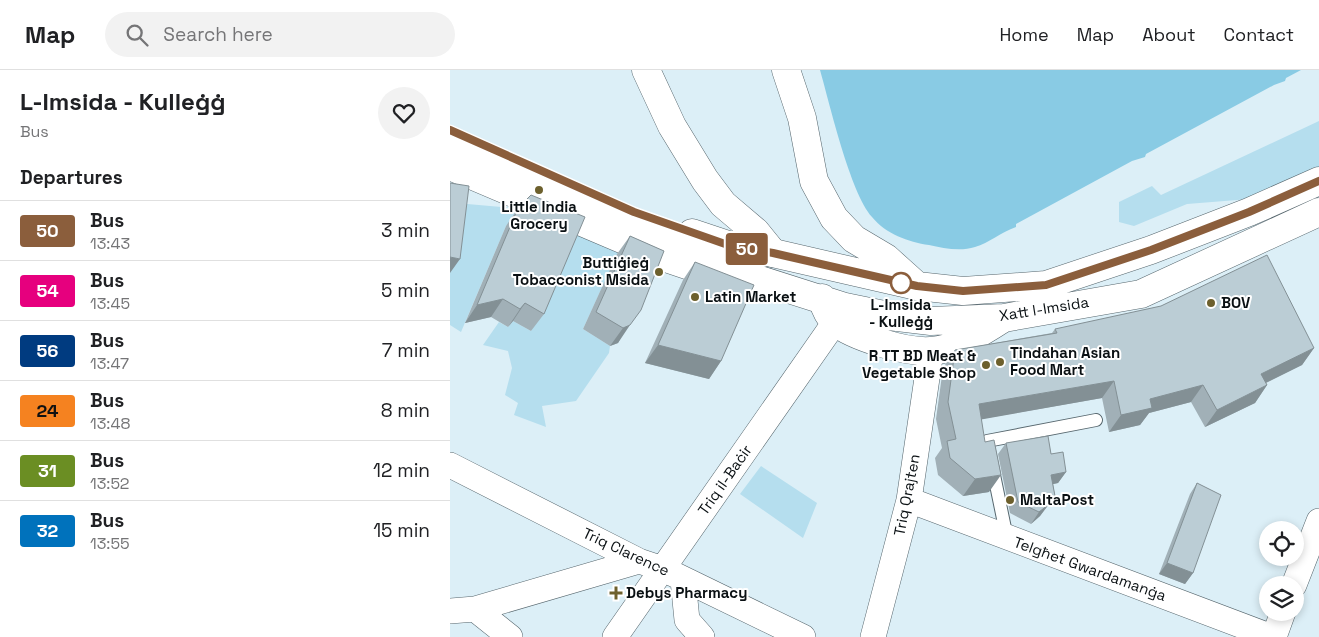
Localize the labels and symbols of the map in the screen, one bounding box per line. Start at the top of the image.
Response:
marker: Little India Grocery [533,184,545,196]
place label: Little India Grocery [501,197,577,233]
line badge: 50 [724,233,770,265]
place label: Buttiġieġ Tobacconist Msida [513,253,649,289]
marker: Buttiġieġ Tobacconist Msida [653,266,665,278]
marker: L-Imsida - Kulleġġ [890,272,912,294]
place label: Latin Market [705,287,796,306]
marker: Latin Market [689,291,701,303]
street label: Xatt l-Imsida [998,292,1091,325]
place label: BOV [1221,293,1250,312]
place label: L-Imsida - Kulleġġ [869,295,933,331]
marker: BOV [1205,297,1217,309]
place label: Tindahan Asian Food Mart [1010,343,1120,379]
place label: R TT BD Meat & Vegetable Shop [862,346,976,382]
marker: Tindahan Asian Food Mart [994,356,1006,368]
marker: R TT BD Meat & Vegetable Shop [980,359,992,371]
street label: Triq il-Baċir [693,441,756,518]
street label: Triq Qrajten [889,452,924,537]
place label: MaltaPost [1020,490,1094,509]
marker: MaltaPost [1004,494,1016,506]
street label: Triq Clarence [580,523,673,580]
street label: Telgħet Gwardamanġa [1011,532,1169,605]
place label: Debys Pharmacy [626,583,747,602]
marker: Debys Pharmacy [610,587,622,599]

